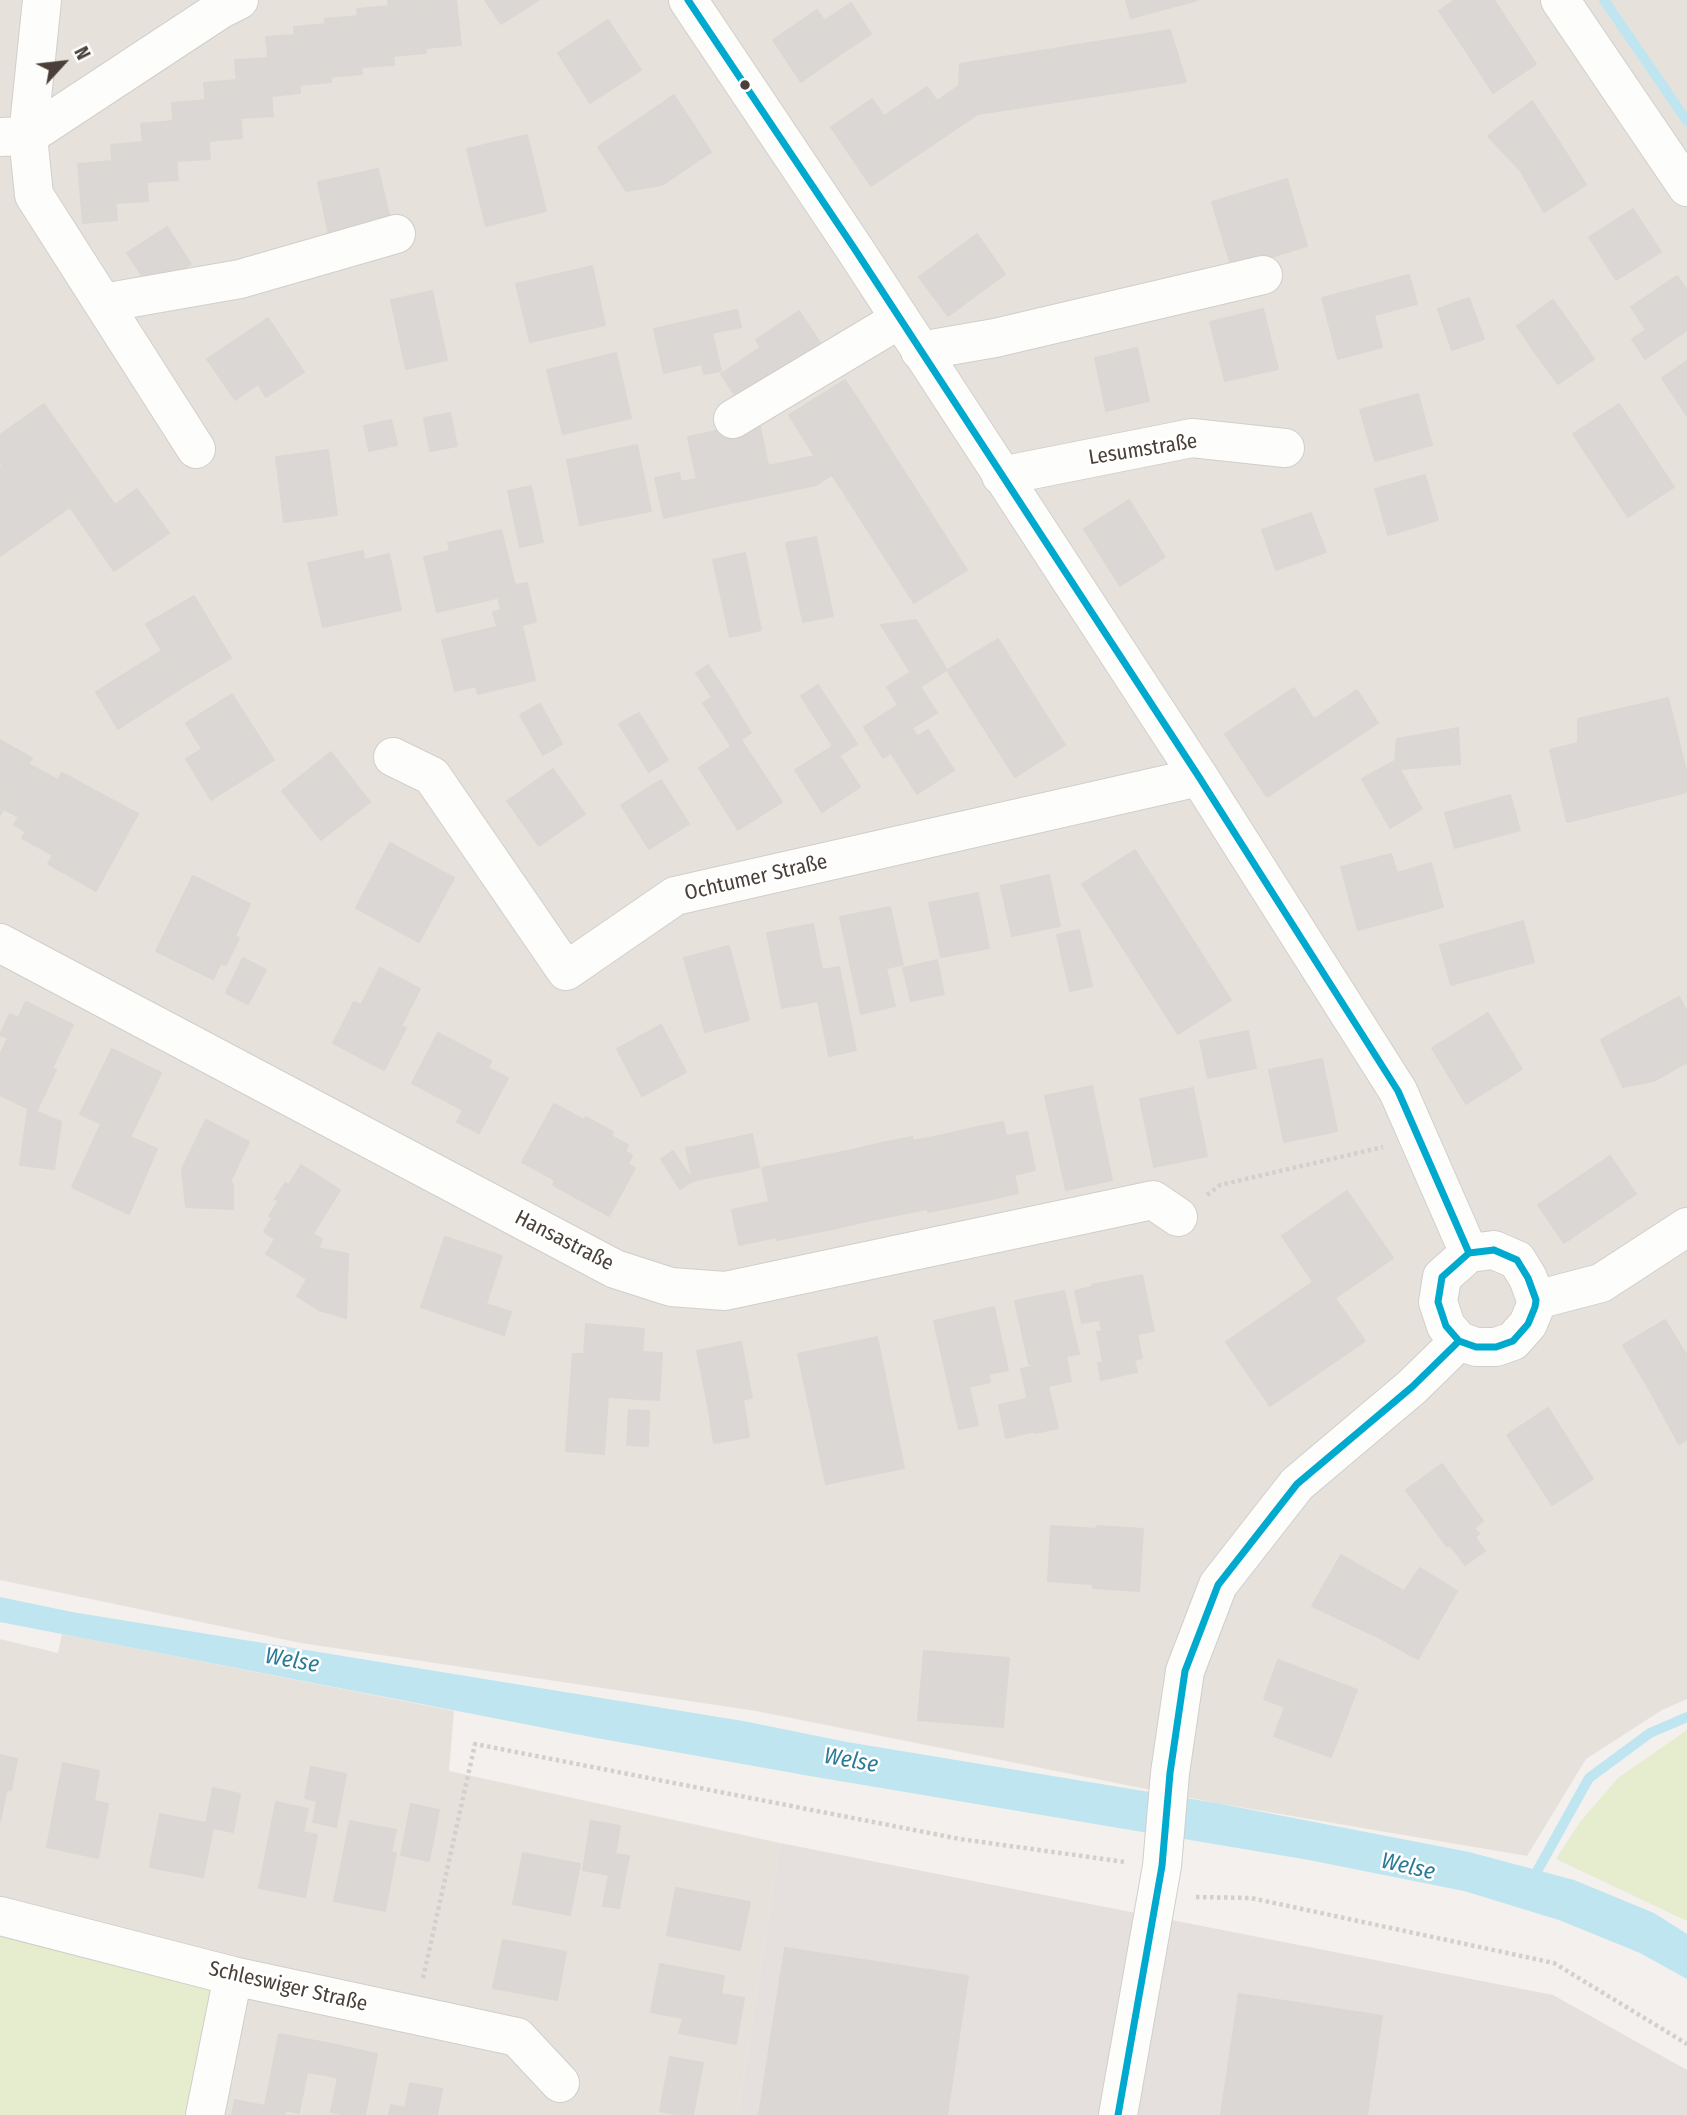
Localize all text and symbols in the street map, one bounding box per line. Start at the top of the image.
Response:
north arrow [28,28,98,98]
text: N [69,43,95,64]
unlabelled marker [738,78,752,92]
street label: Lesumstraße [1087,429,1199,471]
street label: Ochtumer Straße [682,849,830,907]
street label: Hansastraße [510,1205,618,1277]
water label: Welse [263,1643,321,1679]
water label: Welse [822,1743,880,1779]
water label: Welse [1378,1847,1438,1887]
street label: Schleswiger Straße [206,1956,370,2018]

